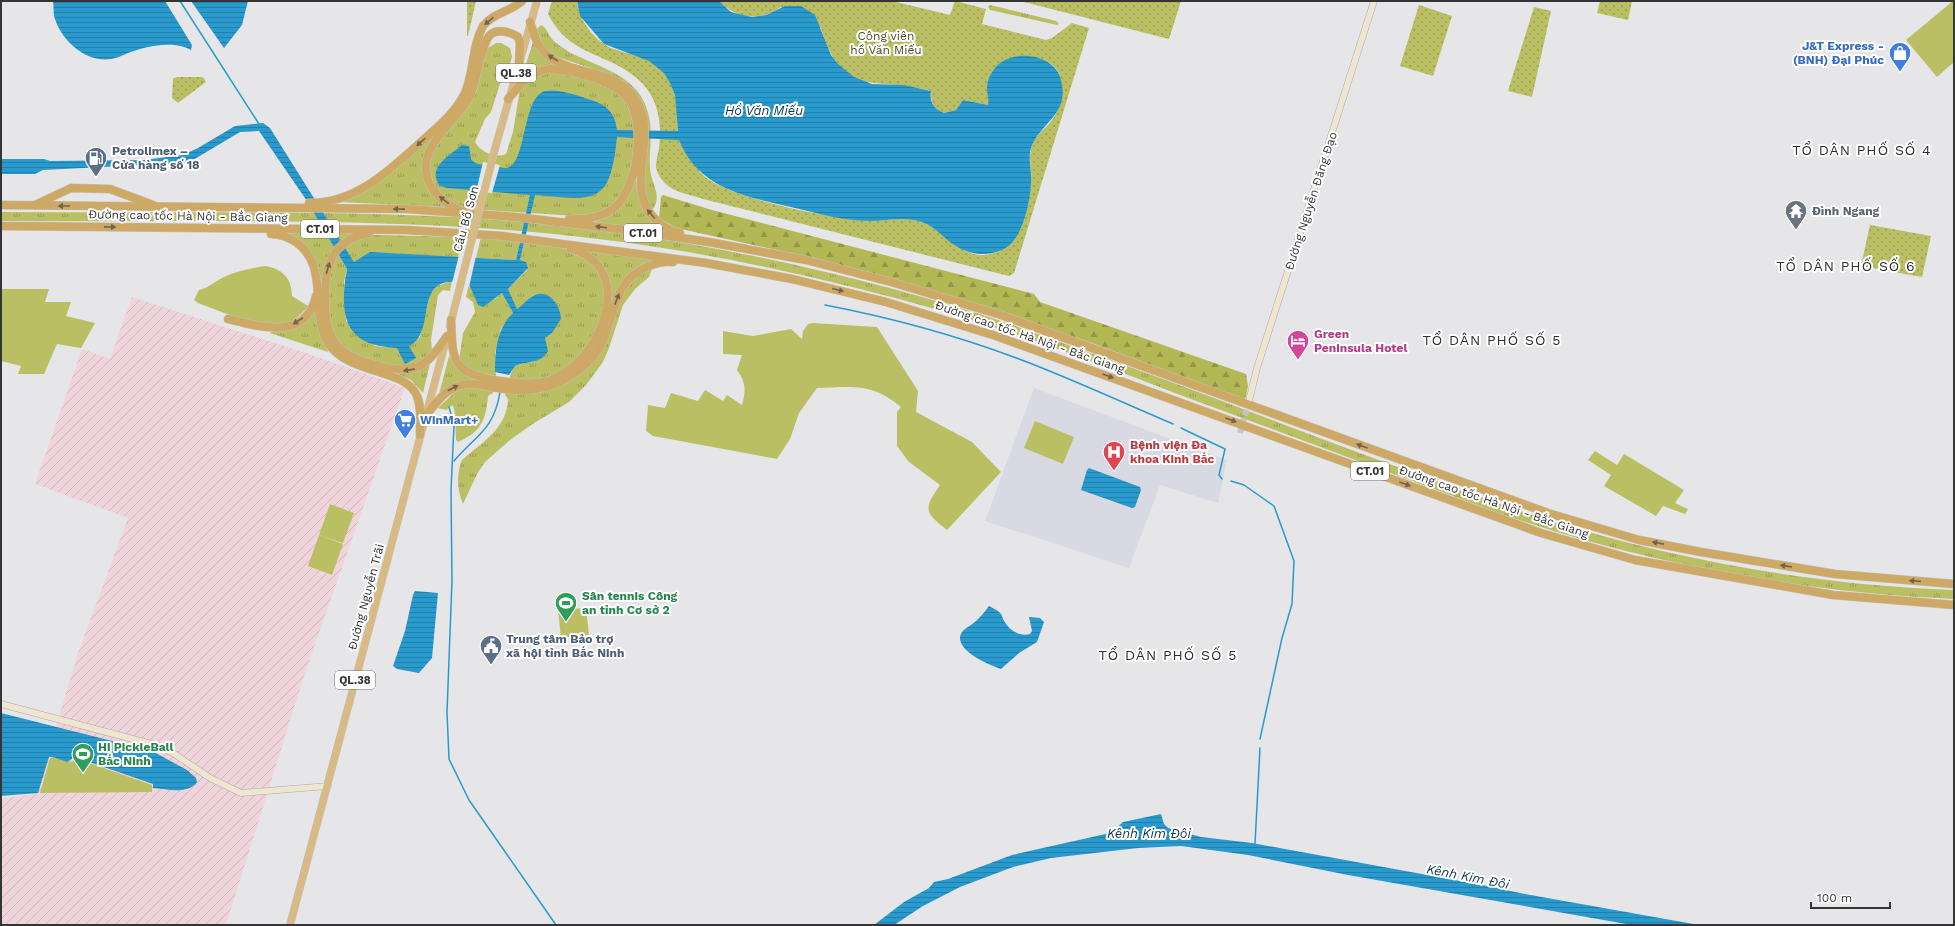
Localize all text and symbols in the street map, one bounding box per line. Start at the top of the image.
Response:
one-way arrow [483,17,494,26]
park label: Công viên hồ Văn Miếu [850,29,922,57]
place label: J&T Express - (BNH) Đại Phúc [1793,39,1884,67]
shop icon: J&T Express - (BNH) Đại Phúc [1887,40,1913,73]
one-way arrow [547,55,559,62]
road number: QL.38 [496,64,536,82]
water label: Hồ Văn Miếu [725,103,803,118]
street label: Đường Nguyễn Đăng Đạo [1282,130,1340,272]
one-way arrow [415,138,426,147]
district label: TỔ DÂN PHỐ SỐ 4 [1792,141,1932,158]
place label: Petrolimex – Cửa hàng số 18 [112,144,200,172]
fuel station icon: Petrolimex – Cửa hàng số 18 [83,145,109,178]
street label: Cầu Bồ Sơn [450,184,482,254]
one-way arrow [438,196,449,205]
temple icon: Đình Ngang [1783,198,1809,231]
one-way arrow [57,203,70,209]
place label: Đình Ngang [1812,204,1880,218]
one-way arrow [392,206,405,212]
street label: Đường cao tốc Hà Nội - Bắc Giang [88,207,289,225]
one-way arrow [646,209,655,219]
road number: CT.01 [301,220,339,238]
one-way arrow [104,224,117,230]
one-way arrow [595,224,608,230]
road number: CT.01 [624,224,662,242]
district label: TỔ DÂN PHỐ SỐ 6 [1776,257,1916,274]
one-way arrow [325,262,331,274]
one-way arrow [832,287,844,293]
one-way arrow [614,293,620,305]
street label: Đường cao tốc Hà Nội - Bắc Giang [933,298,1127,376]
one-way arrow [293,317,304,325]
place label: Green Peninsula Hotel [1314,327,1407,355]
hotel icon: Green Peninsula Hotel [1285,328,1311,361]
district label: TỔ DÂN PHỐ SỐ 5 [1423,331,1561,348]
one-way arrow [403,367,415,373]
one-way arrow [1103,374,1115,380]
one-way arrow [448,385,459,392]
supermarket icon: WinMart+ [392,407,418,440]
place label: WinMart+ [420,413,478,427]
one-way arrow [1225,418,1237,424]
place label: Bệnh viện Đa khoa Kinh Bắc [1130,438,1215,466]
hospital icon: Bệnh viện Đa khoa Kinh Bắc [1101,439,1127,472]
one-way arrow [1356,443,1368,449]
road number: CT.01 [1351,462,1389,480]
street label: Đường cao tốc Hà Nội - Bắc Giang [1397,463,1591,541]
one-way arrow [1400,481,1412,487]
one-way arrow [1652,540,1664,546]
street label: Đường Nguyễn Trãi [345,542,387,652]
one-way arrow [1780,563,1792,569]
one-way arrow [1909,577,1921,584]
place label: Sân tennis Công an tỉnh Cơ sở 2 [582,589,678,617]
sports icon: Sân tennis Công an tỉnh Cơ sở 2 [553,590,579,623]
place label: Trung tâm Bảo trợ xã hội tỉnh Bắc Ninh [506,632,624,660]
public building icon: Trung tâm Bảo trợ xã hội tỉnh Bắc Ninh [478,633,504,666]
district label: TỔ DÂN PHỐ SỐ 5 [1099,646,1237,663]
road number: QL.38 [335,671,375,689]
place label: Hi PickleBall Bắc Ninh [98,740,174,768]
sports icon: Hi PickleBall Bắc Ninh [70,741,96,774]
water label: Kênh Kim Đôi [1107,826,1192,841]
water label: Kênh Kim Đôi [1425,861,1511,892]
scale bar [1811,884,1890,910]
text: 100 m [1817,891,1852,905]

